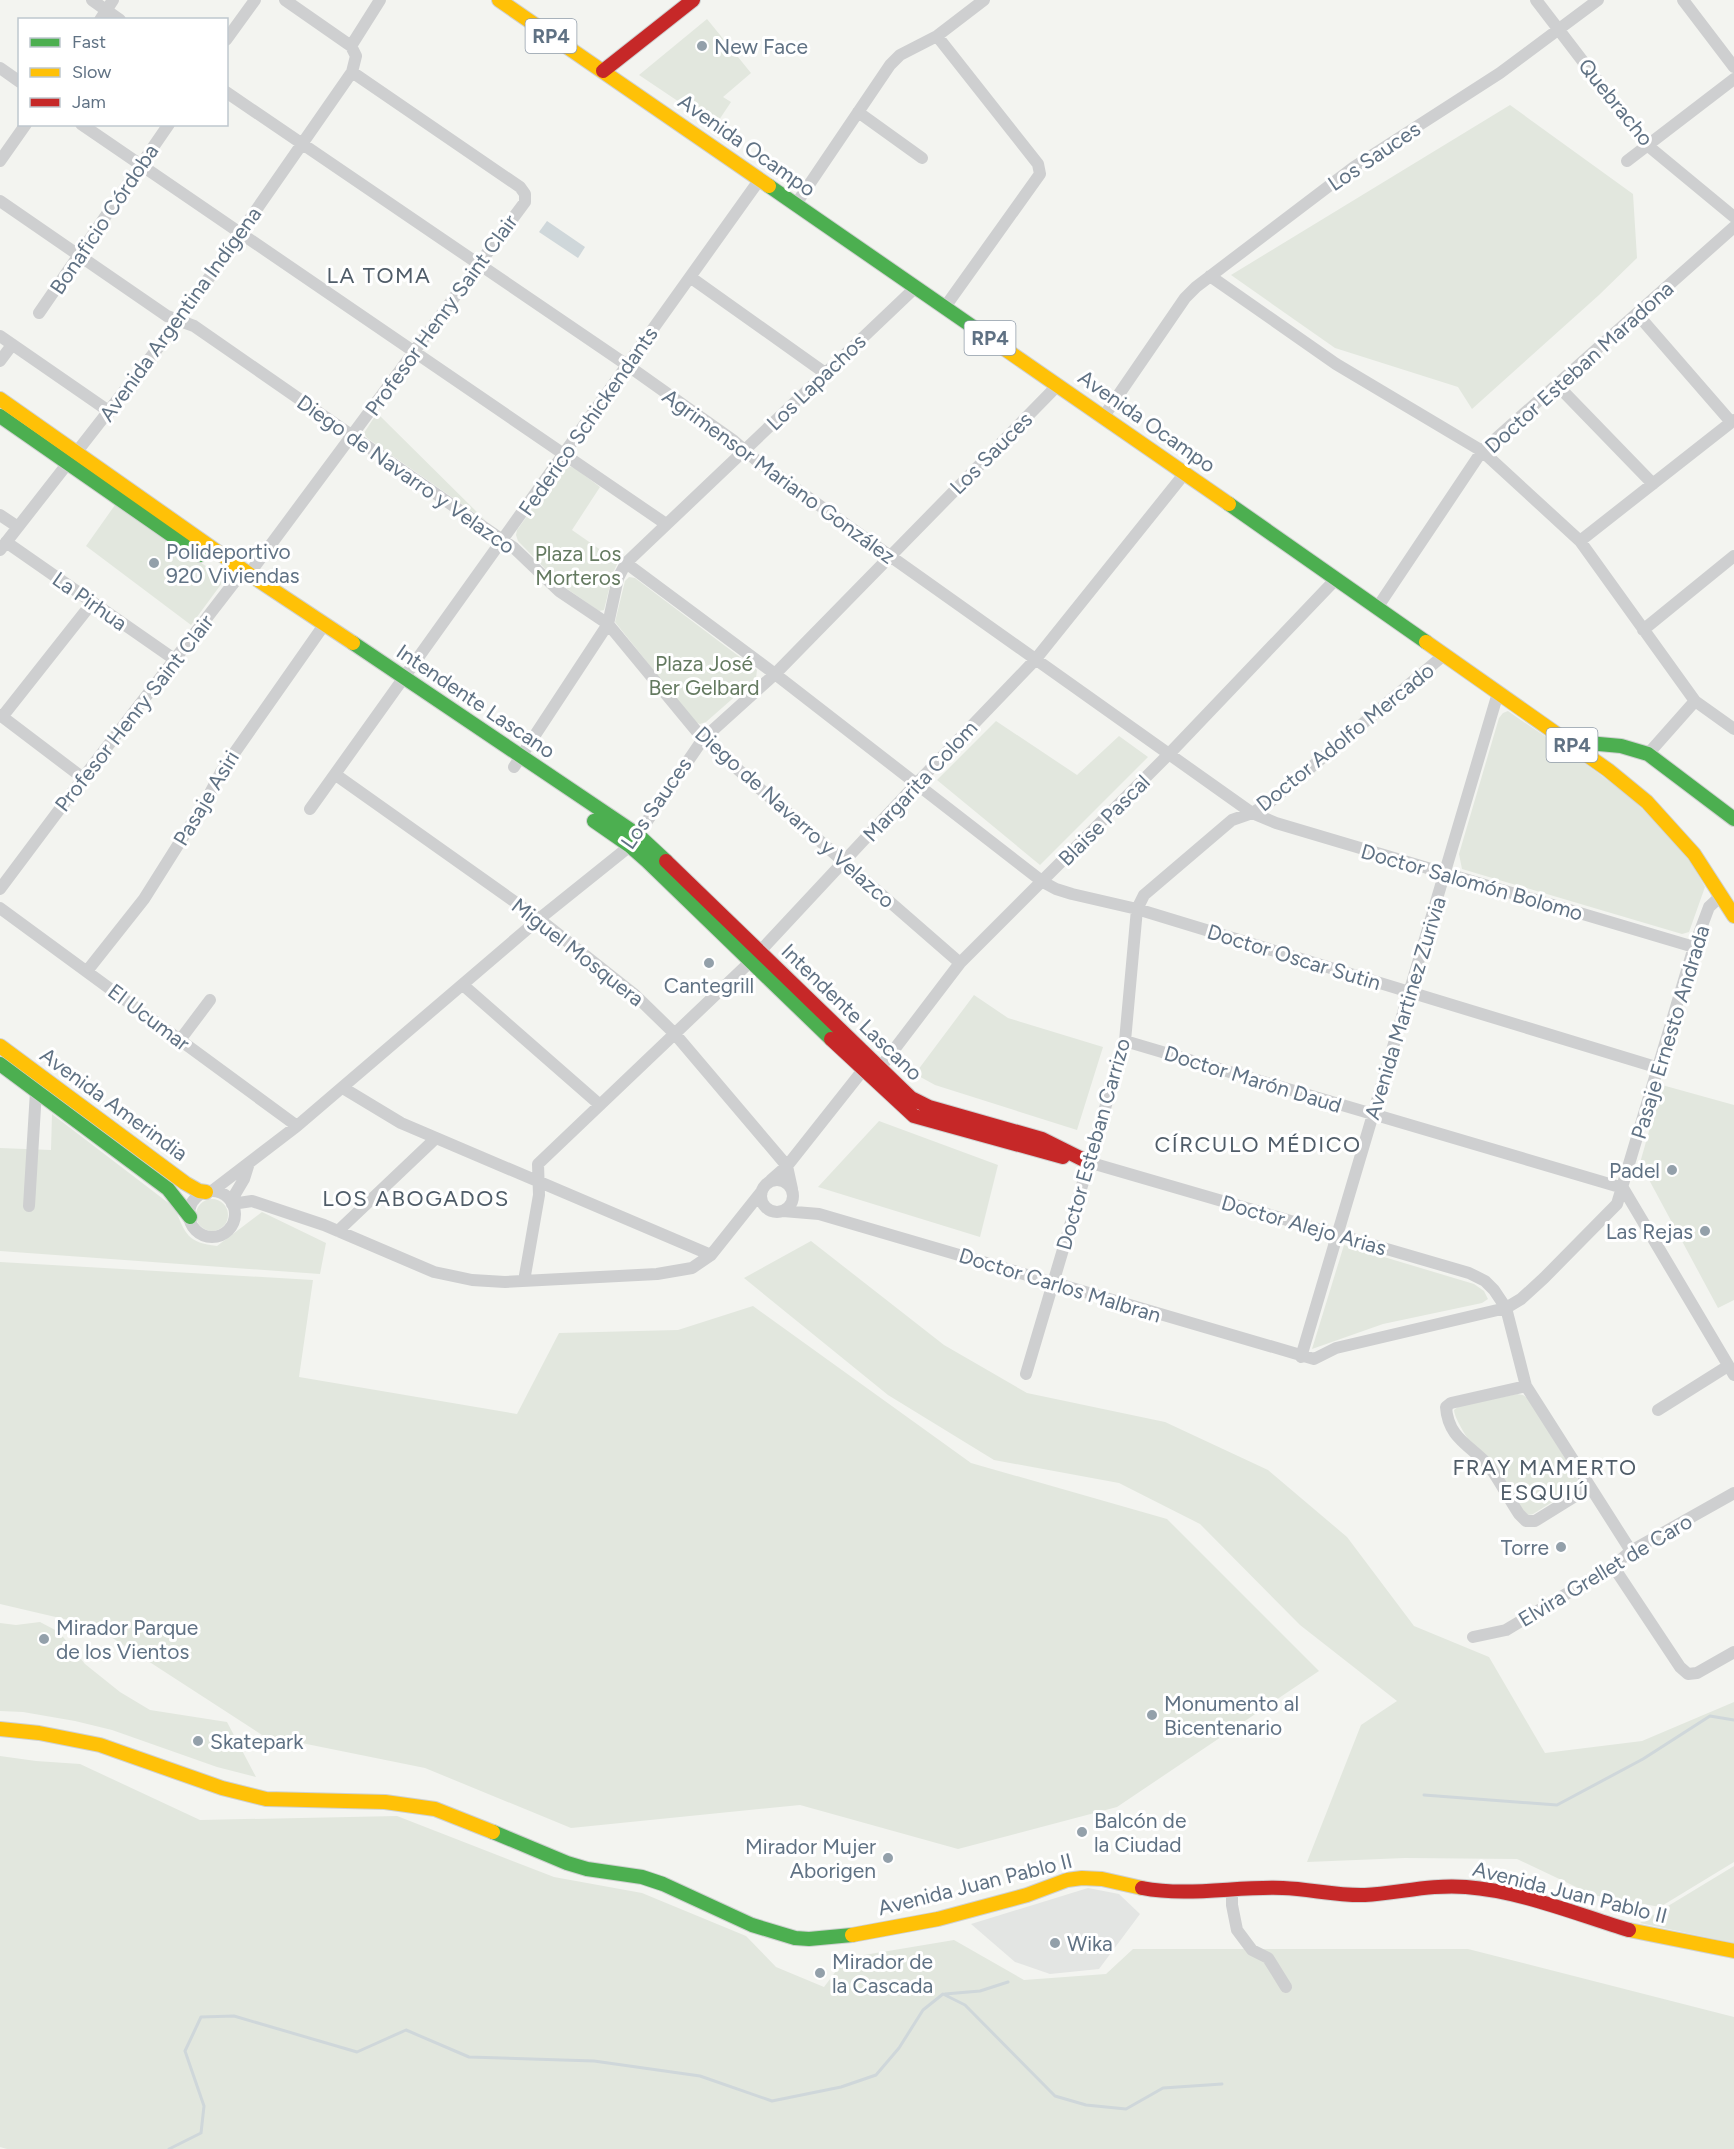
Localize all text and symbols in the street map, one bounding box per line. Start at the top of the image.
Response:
legend [18,18,228,126]
road number: RP4 [526,19,576,53]
text: Fast [72,31,106,53]
place label: New Face [714,34,808,59]
marker: New Face [695,39,709,53]
street label: Quebracho [1573,53,1659,151]
text: Slow [72,61,111,83]
street label: Avenida Ocampo [674,88,820,202]
text: Jam [72,91,106,113]
street label: Los Sauces [1323,116,1425,196]
street label: Bonaficio Córdoba [45,139,163,299]
street label: Avenida Argentina Indígena [94,202,266,426]
street label: Profesor Henry Saint Clair [360,209,522,421]
district label: LA TOMA [327,262,432,289]
street label: Doctor Esteban Maradona [1480,276,1678,458]
road number: RP4 [964,321,1016,355]
street label: Federico Schickendants [513,322,663,520]
street label: Los Lapachos [761,329,871,435]
street label: Avenida Ocampo [1074,364,1220,478]
street label: Agrimensor Mariano González [658,383,900,569]
street label: Diego de Navarro y Velazco [292,389,520,559]
street label: Los Sauces [945,407,1037,499]
place label: Polideportivo 920 Viviendas [166,539,299,588]
park label: Plaza Los Morteros [535,541,621,590]
marker: Polideportivo 920 Viviendas [147,556,161,570]
street label: La Pirhua [48,566,132,636]
street label: Profesor Henry Saint Clair [49,610,219,816]
street label: Intendente Lascano [392,639,560,763]
park label: Plaza José Ber Gelbard [648,651,760,700]
street label: Doctor Adolfo Mercado [1251,658,1439,816]
street label: Margarita Colom [858,715,982,847]
street label: Diego de Navarro y Velazco [690,721,900,913]
road number: RP4 [1546,728,1598,762]
street label: Pasaje Asiri [168,746,244,850]
street label: Los Sauces [615,752,697,854]
street label: Blaise Pascal [1053,769,1155,871]
street label: Doctor Salomón Bolomo [1358,838,1586,926]
street label: Miguel Mosquera [507,893,649,1011]
street label: Avenida Martinez Zurivia [1359,894,1451,1122]
street label: Doctor Oscar Sutin [1204,919,1384,995]
street label: Pasaje Ernesto Andrada [1626,922,1714,1142]
street label: Intendente Lascano [776,938,928,1086]
marker: Cantegrill [702,956,716,970]
place label: Cantegrill [664,973,754,998]
street label: El Ucumar [103,978,195,1056]
street label: Doctor Esteban Carrizo [1051,1035,1135,1253]
street label: Doctor Marón Daud [1161,1040,1345,1118]
street label: Avenida Amerindia [35,1042,193,1166]
district label: CÍRCULO MÉDICO [1154,1131,1362,1158]
place label: Padel [1609,1158,1660,1183]
marker: Padel [1665,1163,1679,1177]
district label: LOS ABOGADOS [322,1185,510,1212]
street label: Doctor Alejo Arias [1219,1190,1389,1260]
place label: Las Rejas [1606,1219,1693,1244]
marker: Las Rejas [1698,1224,1712,1238]
street label: Doctor Carlos Malbran [956,1242,1164,1328]
district label: FRAY MAMERTO ESQUIÚ [1452,1454,1638,1506]
street label: Elvira Grellet de Caro [1514,1508,1696,1632]
place label: Torre [1501,1535,1549,1560]
marker: Torre [1554,1540,1568,1554]
place label: Mirador Parque de los Vientos [56,1615,198,1664]
marker: Mirador Parque de los Vientos [37,1632,51,1646]
place label: Monumento al Bicentenario [1164,1691,1299,1740]
marker: Monumento al Bicentenario [1145,1708,1159,1722]
place label: Skatepark [210,1729,304,1754]
marker: Skatepark [191,1734,205,1748]
place label: Balcón de la Ciudad [1094,1808,1186,1857]
marker: Balcón de la Ciudad [1075,1825,1089,1839]
place label: Mirador Mujer Aborigen [745,1834,876,1883]
street label: Avenida Juan Pablo II [875,1848,1075,1920]
marker: Mirador Mujer Aborigen [881,1851,895,1865]
street label: Avenida Juan Pablo II [1470,1856,1670,1928]
place label: Wika [1067,1931,1113,1956]
marker: Wika [1048,1936,1062,1950]
place label: Mirador de la Cascada [832,1949,933,1998]
marker: Mirador de la Cascada [813,1966,827,1980]

